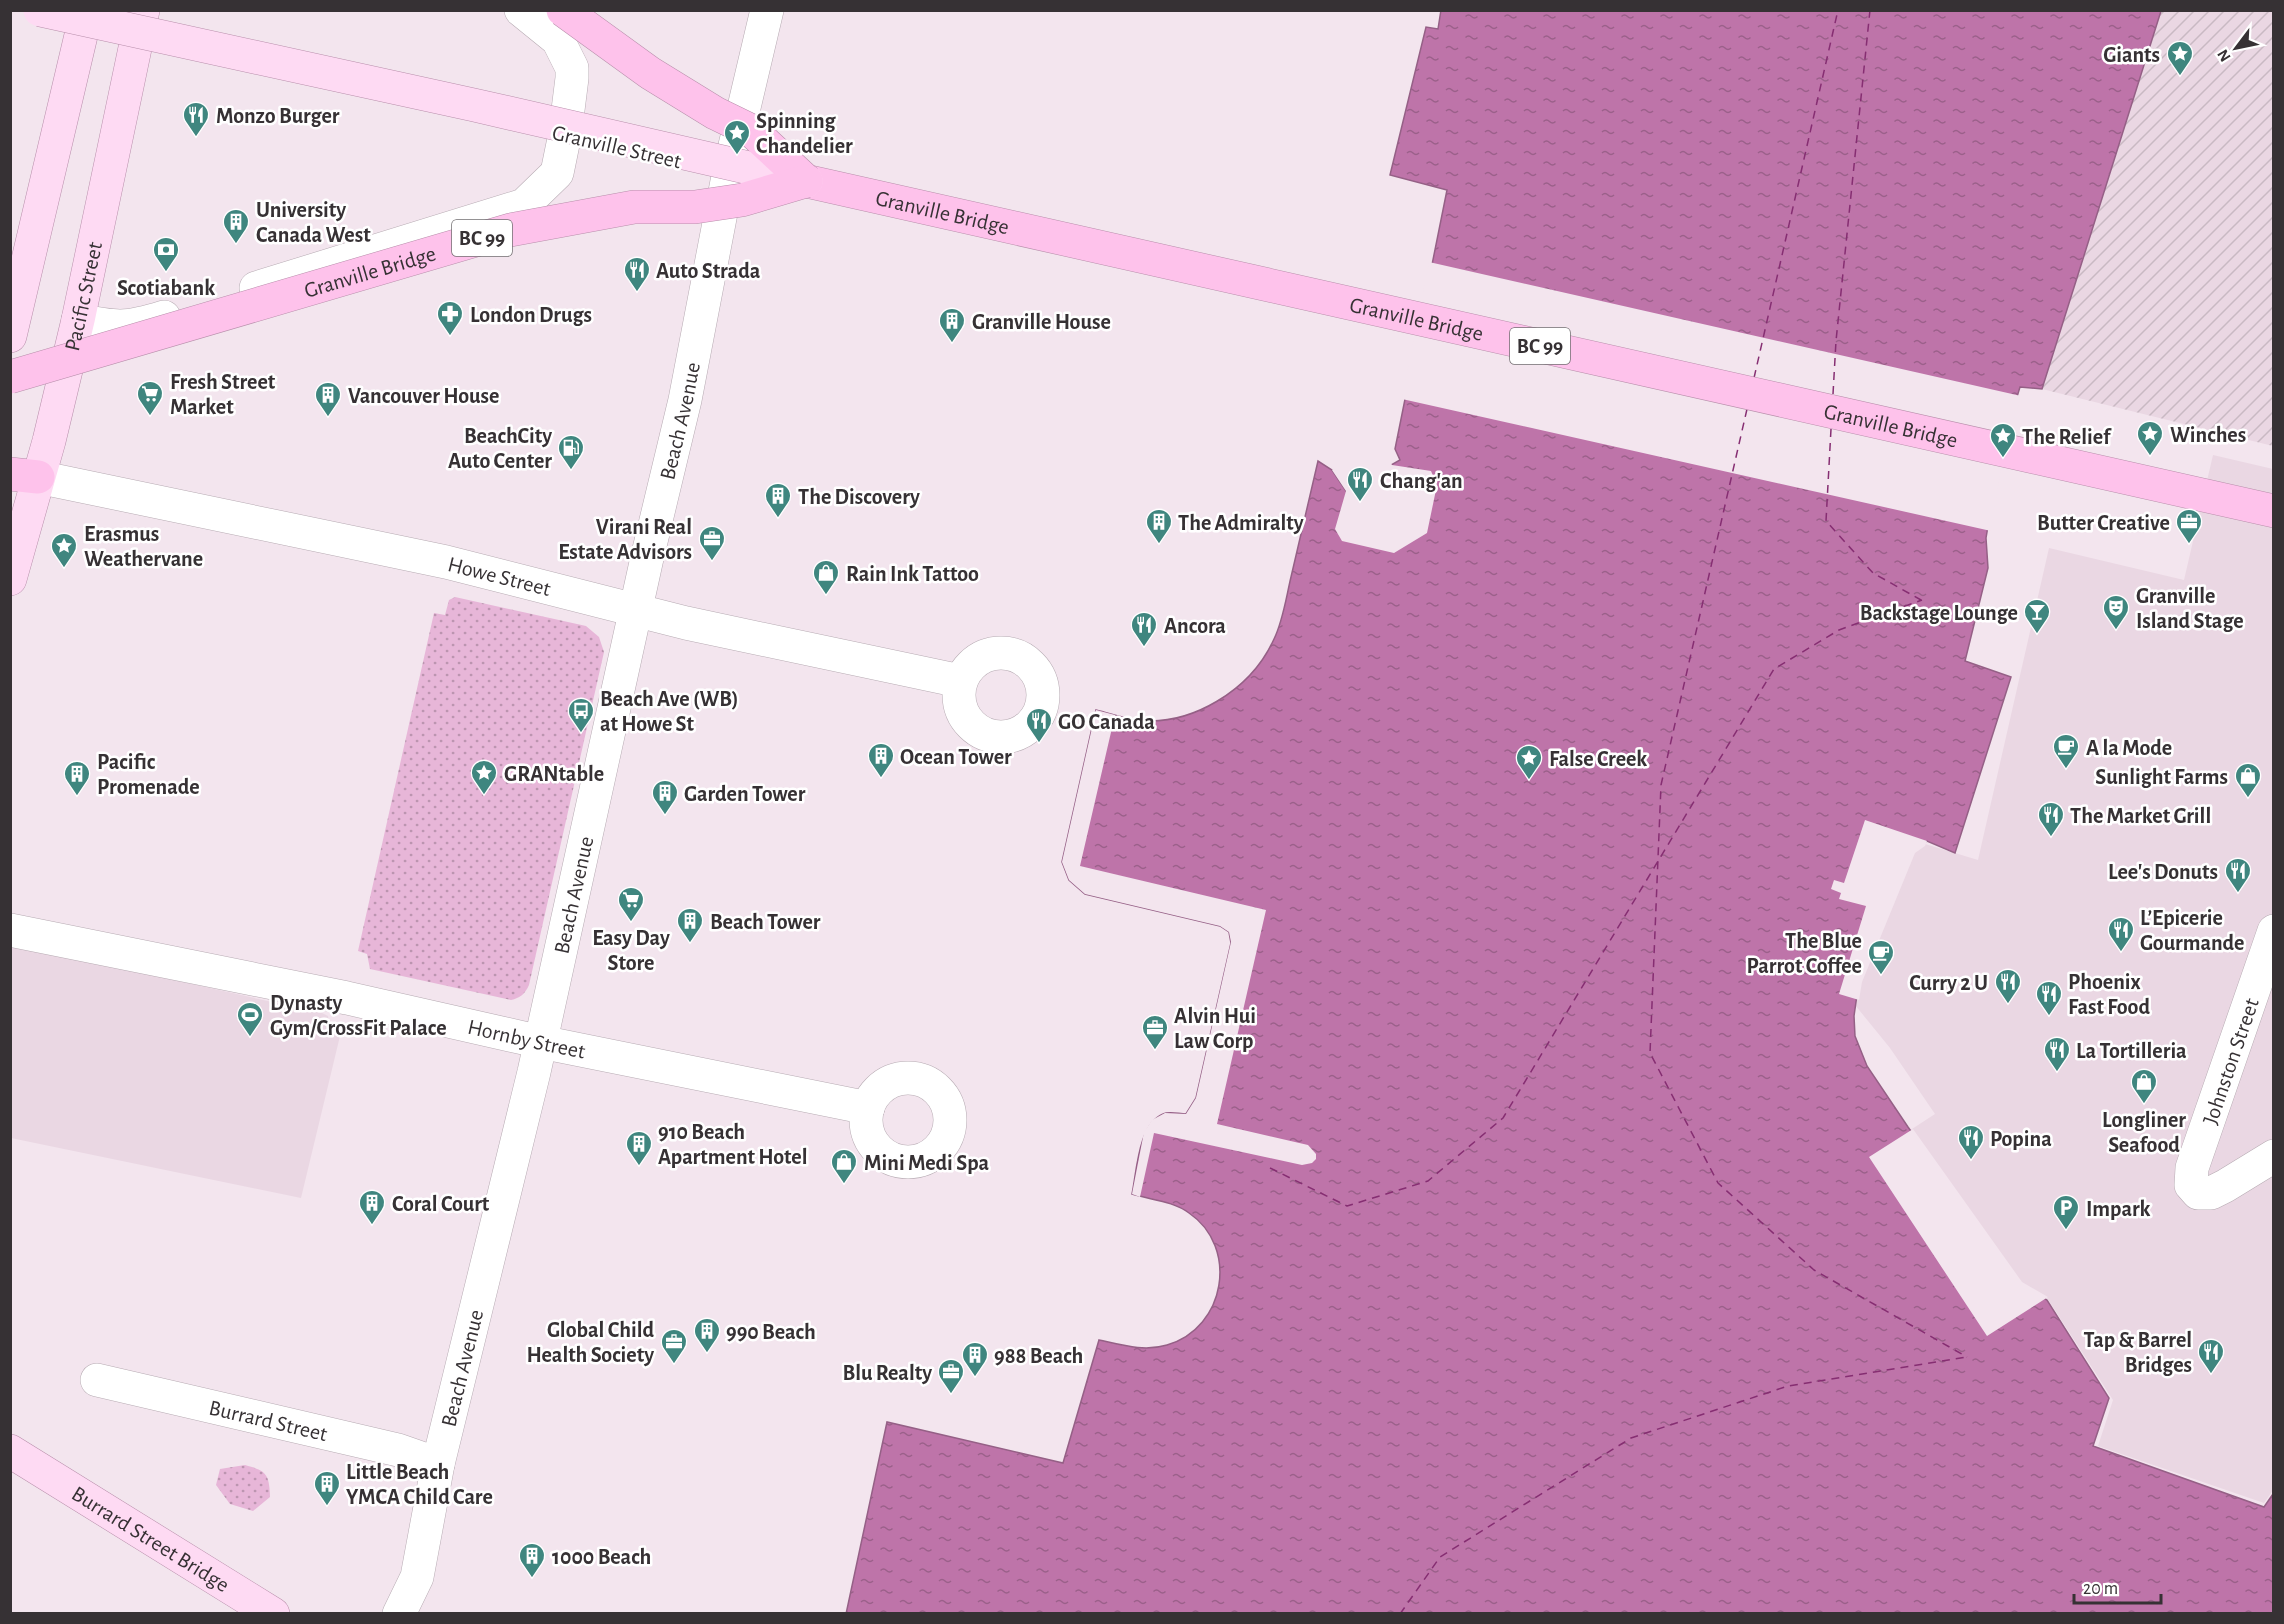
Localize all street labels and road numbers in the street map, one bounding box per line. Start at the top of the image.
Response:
street label: Granville Street [550,121,683,172]
street label: Granville Bridge [874,187,1011,238]
road number: BC 99 [452,220,512,256]
street label: Pacific Street [61,240,106,353]
street label: Granville Bridge [302,242,438,302]
street label: Granville Bridge [1348,294,1485,345]
road number: BC 99 [1510,328,1570,364]
street label: Beach Avenue [656,360,704,482]
street label: Granville Bridge [1822,400,1960,452]
street label: Howe Street [446,553,553,600]
street label: Beach Avenue [550,834,598,956]
street label: Johnston Street [2199,995,2263,1127]
street label: Hornby Street [466,1016,587,1063]
street label: Beach Avenue [438,1307,487,1429]
street label: Burrard Street [207,1396,330,1445]
street label: Burrard Street Bridge [68,1482,233,1596]

